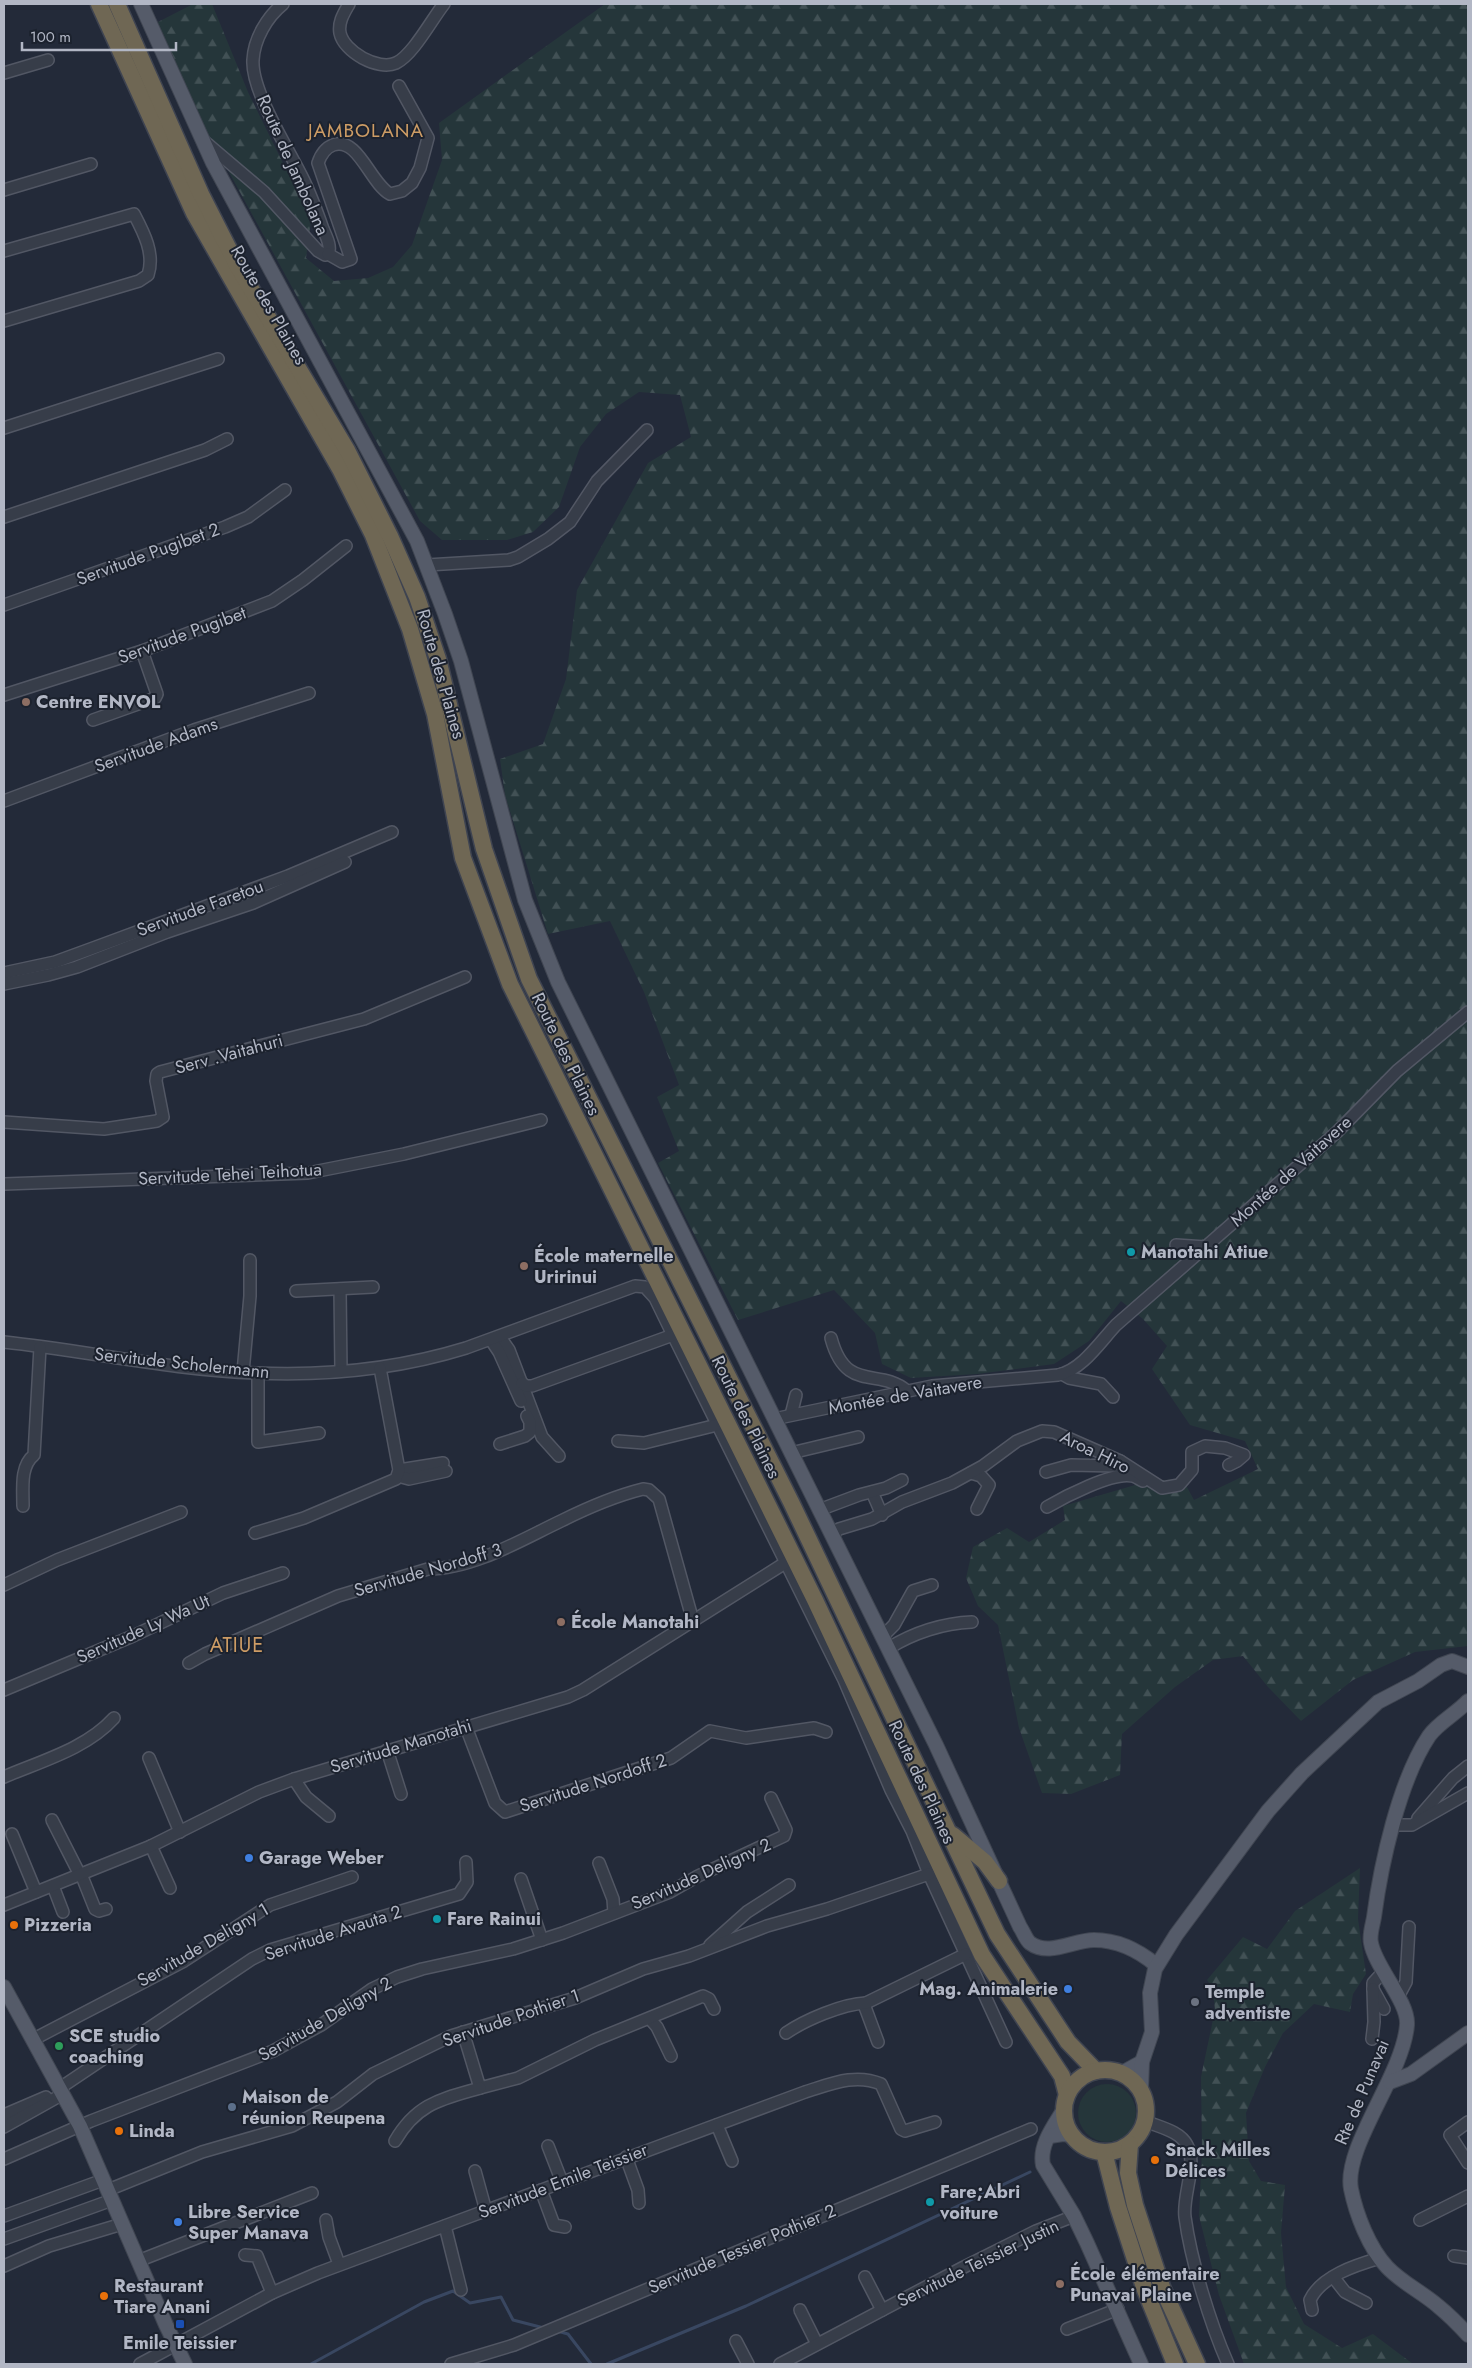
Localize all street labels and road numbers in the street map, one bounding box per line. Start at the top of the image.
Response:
street label: Route de Jambolana [250,91,336,239]
street label: Route des Plaines [224,241,314,369]
street label: Servitude Pugibet 2 [73,516,223,592]
street label: Servitude Pugibet [114,599,250,670]
street label: Route des Plaines [410,606,472,742]
street label: Servitude Adams [91,711,221,779]
street label: Servitude Faretou [133,873,267,943]
street label: Route des Plaines [525,988,607,1120]
street label: Serv .Vaitahuri [172,1027,286,1081]
street label: Montée de Vaitavere [1225,1109,1357,1233]
street label: Servitude Tehei Teihotua [137,1156,323,1192]
street label: Servitude Scholermann [93,1341,271,1385]
street label: Route des Plaines [705,1351,787,1483]
street label: Montée de Vaitavere [826,1369,984,1421]
street label: Aroa Hiro [1056,1424,1135,1480]
street label: Servitude Nordoff 3 [351,1536,505,1604]
street label: Servitude Ly Wa Ut [72,1588,214,1670]
street label: Servitude Manotahi [327,1712,475,1780]
street label: Route des Plaines [882,1716,962,1848]
street label: Servitude Nordoff 2 [516,1747,670,1819]
street label: Servitude Deligny 2 [627,1831,775,1917]
street label: Servitude Deligny 1 [132,1897,274,1993]
street label: Servitude Avauta 2 [261,1899,405,1967]
street label: Servitude Deligny 2 [253,1970,397,2068]
street label: Servitude Pothier 1 [439,1982,583,2054]
street label: Rte de Punavai [1328,2035,1396,2149]
street label: Servitude Emile Teissier [474,2136,652,2225]
street label: Servitude Tessier Pothier 2 [644,2198,840,2300]
street label: Servitude Teissier Justin [893,2212,1063,2314]

